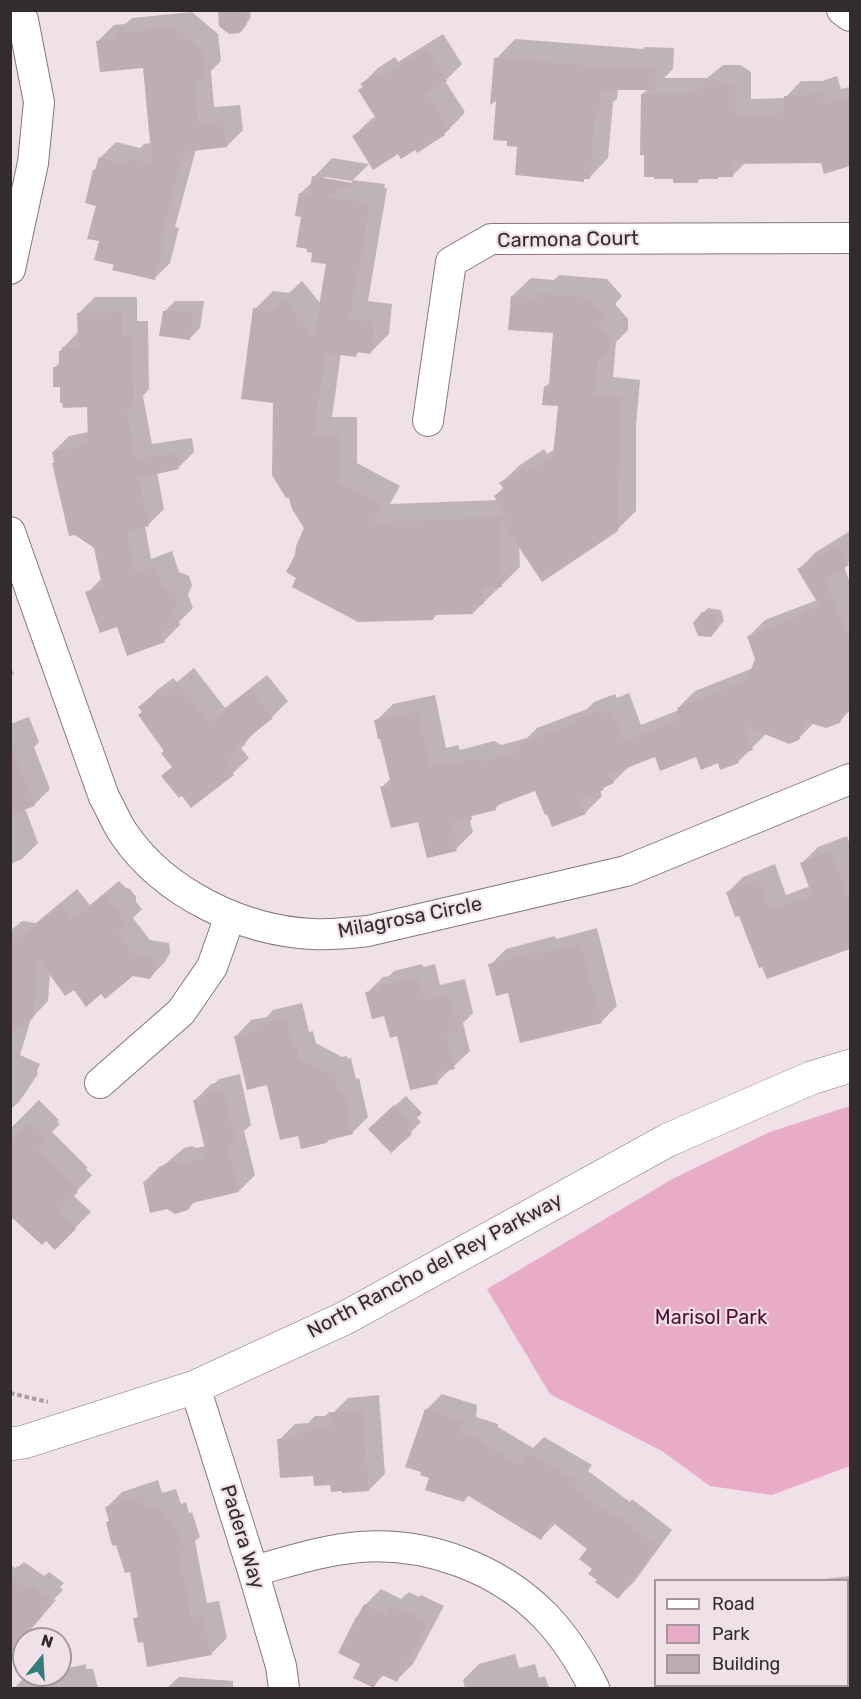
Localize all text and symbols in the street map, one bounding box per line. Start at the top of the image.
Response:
street label: Carmona Court [497,227,639,253]
street label: Milagrosa Circle [336,892,484,944]
street label: North Rancho del Rey Parkway [303,1188,567,1344]
park label: Marisol Park [655,1306,767,1330]
street label: Padera Way [215,1482,269,1592]
legend [654,1579,849,1687]
text: Road [712,1593,755,1615]
text: Park [712,1623,749,1645]
north arrow [12,1627,72,1687]
text: N [39,1630,56,1652]
text: Building [712,1653,780,1675]

